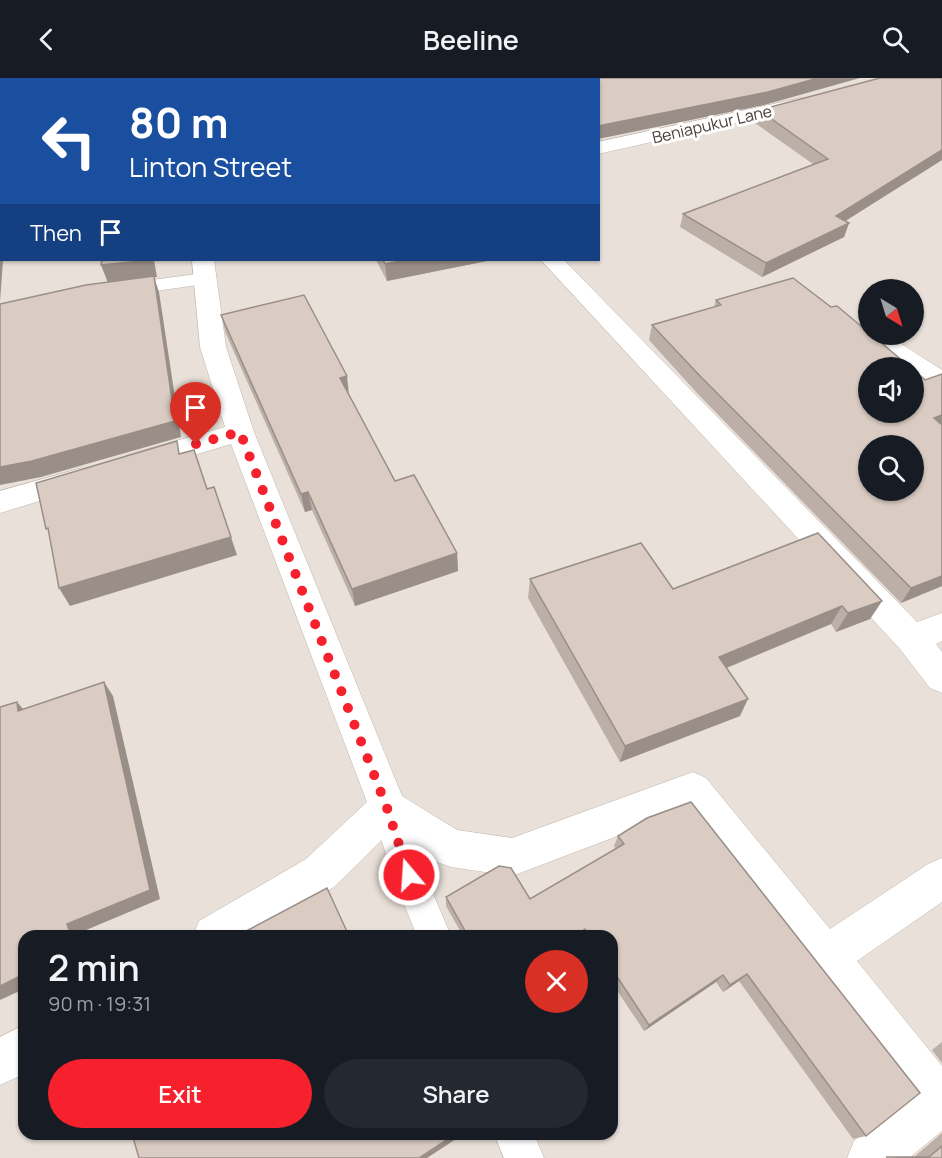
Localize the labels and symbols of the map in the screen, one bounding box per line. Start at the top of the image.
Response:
street label: Beniapukur Lane [650,100,774,148]
north arrow [858,279,924,345]
pin [170,382,221,444]
position arrow [377,843,441,907]

